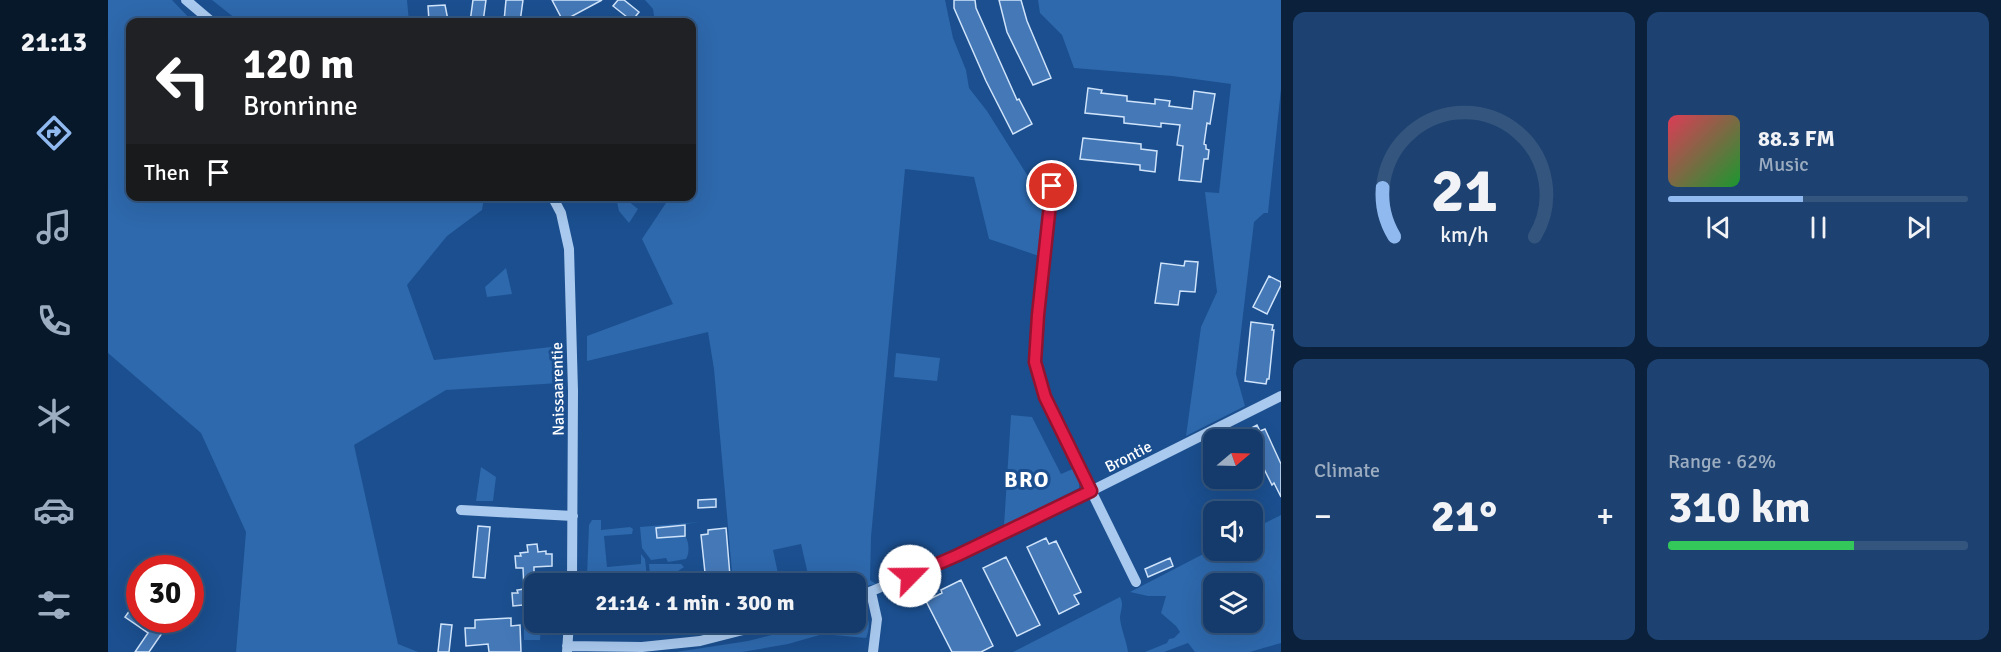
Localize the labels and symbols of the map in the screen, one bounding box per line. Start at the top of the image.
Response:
pin [1026,160,1077,211]
street label: Naissaarentie [547,342,569,436]
north arrow [1203,429,1263,489]
street label: Brontie [1102,437,1155,477]
district label: BRO [1004,466,1050,493]
position arrow [878,544,942,608]
speed limit sign: 30 [126,555,204,633]

